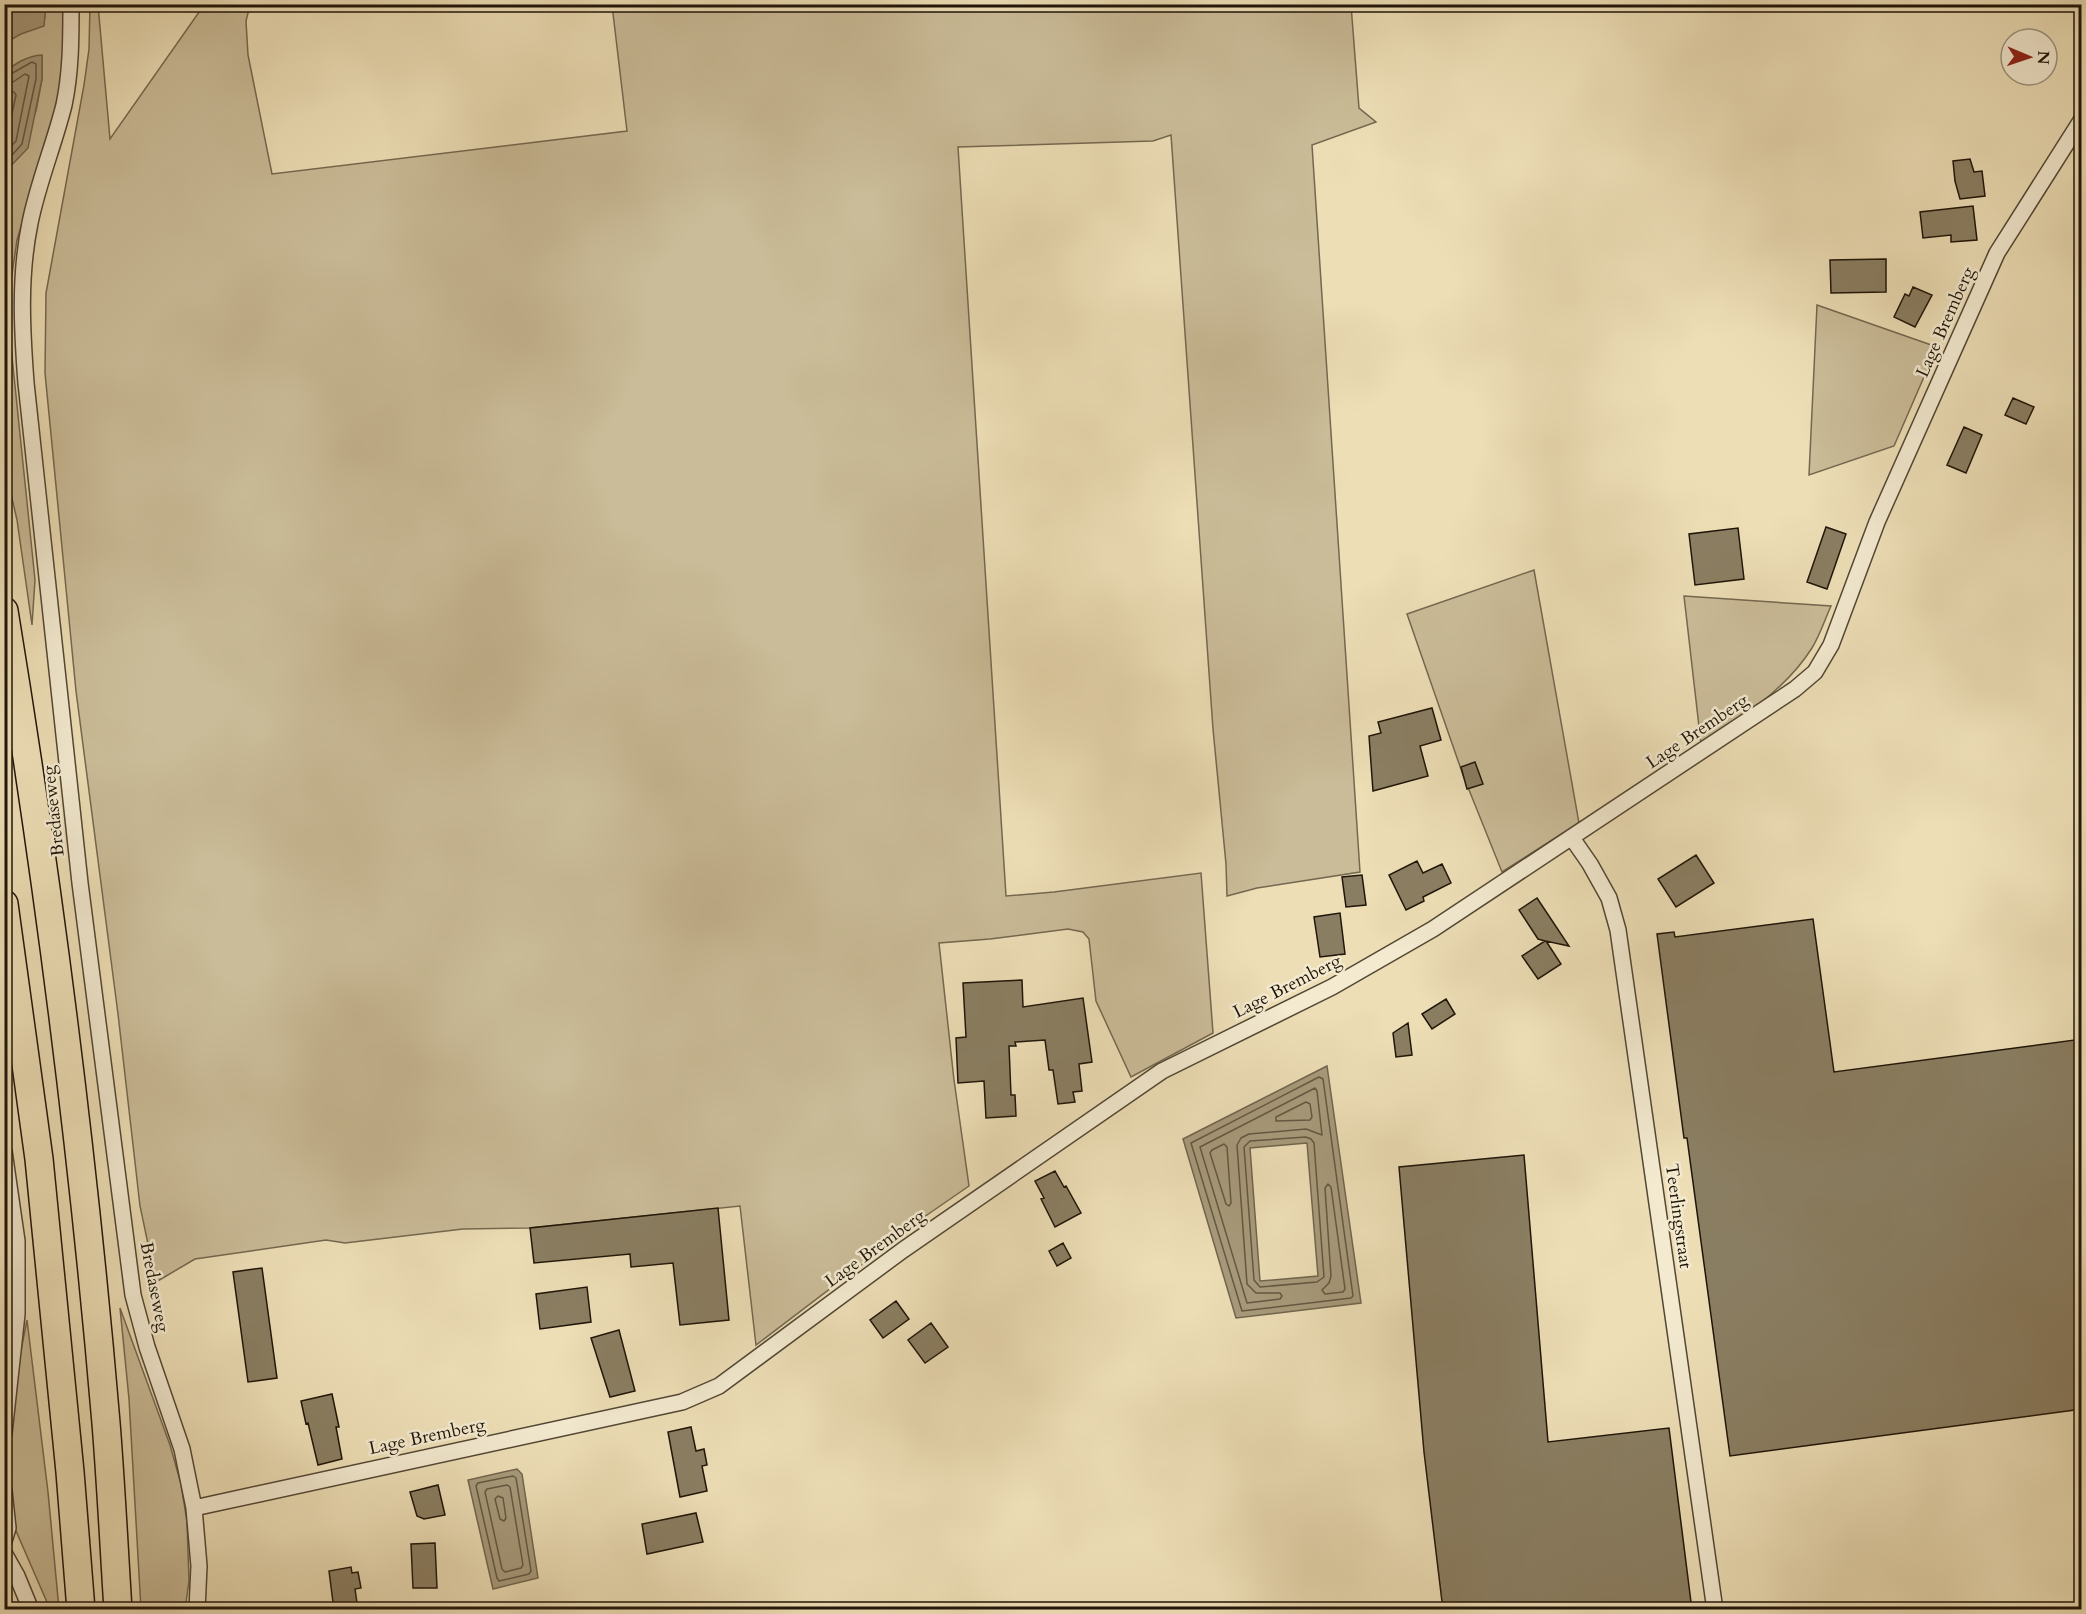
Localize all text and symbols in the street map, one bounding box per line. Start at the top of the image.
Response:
north arrow [1999,27,2059,87]
text: N [2032,50,2054,65]
street label: Lage Bremberg [1910,262,1981,381]
street label: Lage Bremberg [1641,687,1754,775]
street label: Bredaseweg [36,763,71,858]
street label: Lage Bremberg [1229,948,1346,1024]
street label: Teerlingstraat [1659,1162,1698,1270]
street label: Lage Bremberg [820,1203,931,1293]
street label: Bredaseweg [134,1240,176,1335]
street label: Lage Bremberg [367,1412,489,1461]

